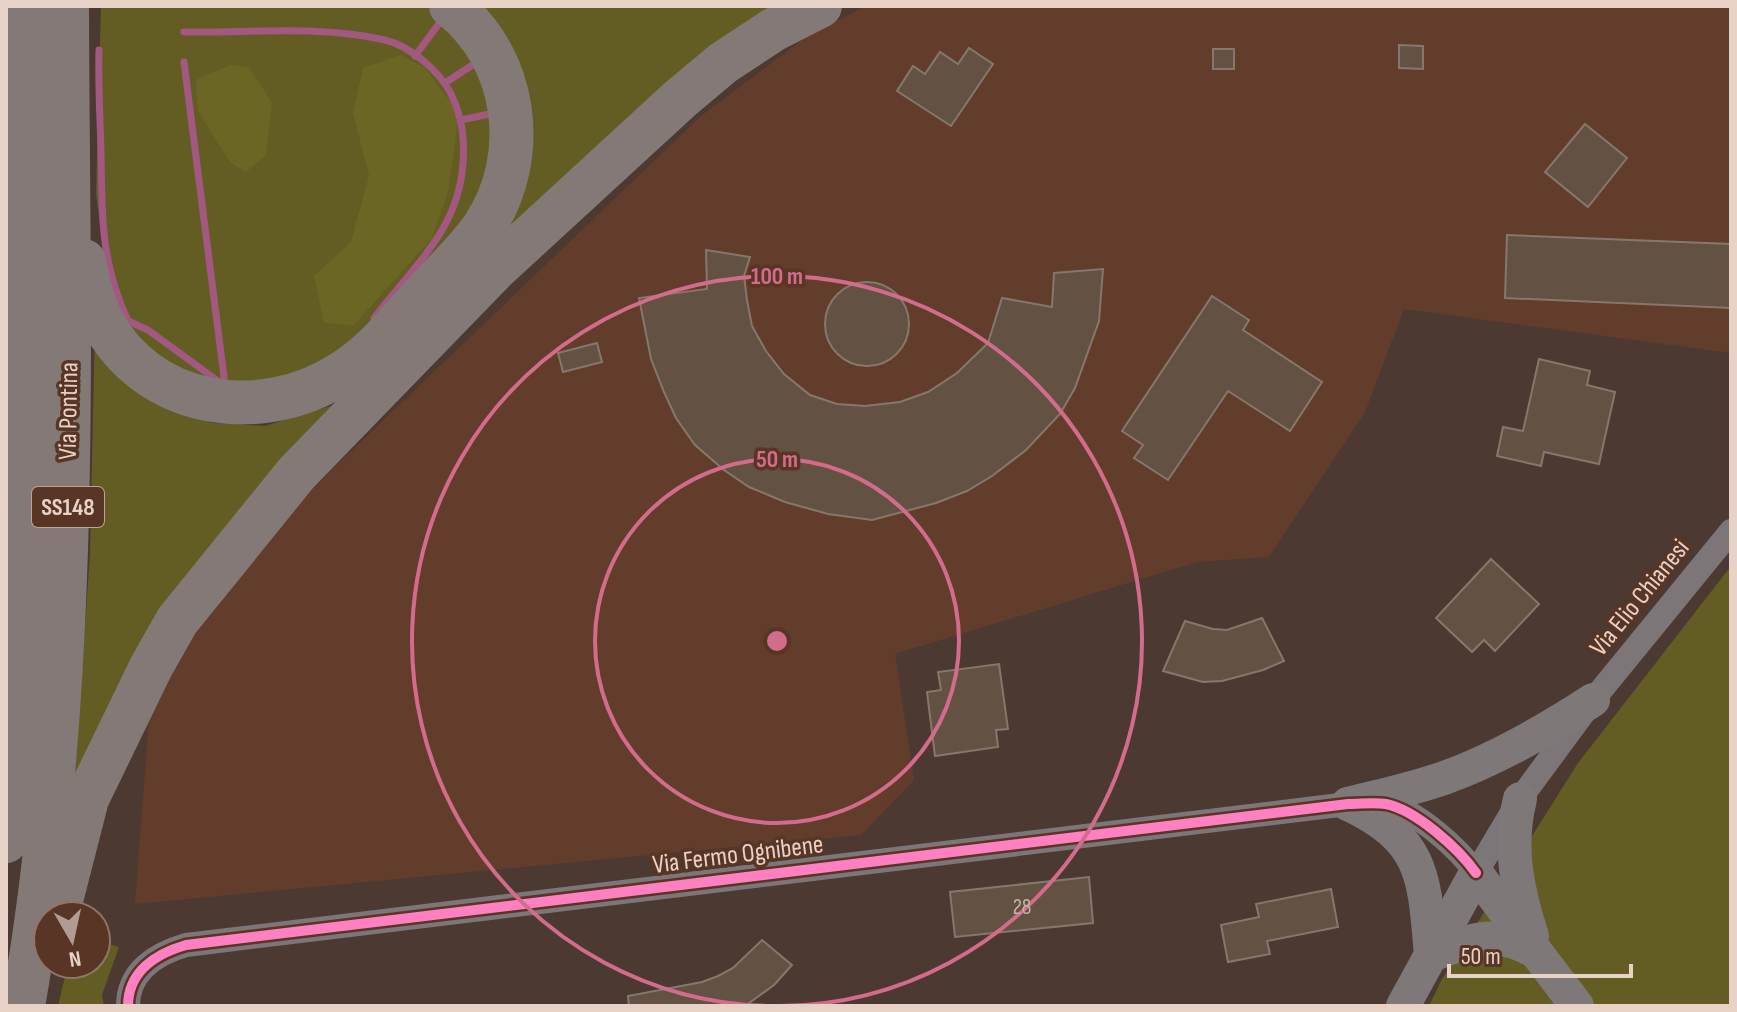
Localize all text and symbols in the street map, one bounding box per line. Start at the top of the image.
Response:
text: 100 m [751,262,803,291]
street label: Via Pontina [53,362,85,460]
text: 50 m [756,445,798,474]
road number: SS148 [32,487,104,527]
street label: Via Elio Chianesi [1584,534,1696,662]
centre of rings [763,627,791,655]
street label: Via Fermo Ognibene [651,829,825,881]
house number: 28 [1013,894,1031,921]
north arrow [32,900,112,980]
scale bar [1449,928,1631,978]
text: 50 m [1461,942,1501,971]
text: N [67,944,83,973]

